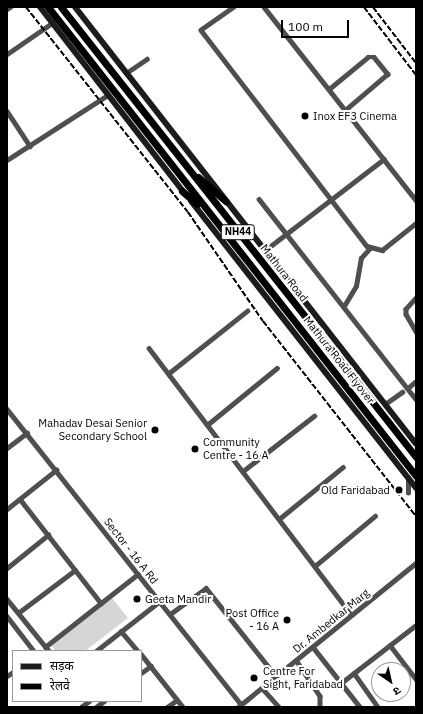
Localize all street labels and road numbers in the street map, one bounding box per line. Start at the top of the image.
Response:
road number: NH44 [220,224,256,240]
street label: Mathura Road [258,242,310,304]
street label: Mathura Road Flyover [301,314,377,406]
street label: Sector - 16 A Rd [101,515,161,587]
street label: Dr. Ambedkar Marg [290,586,372,656]

